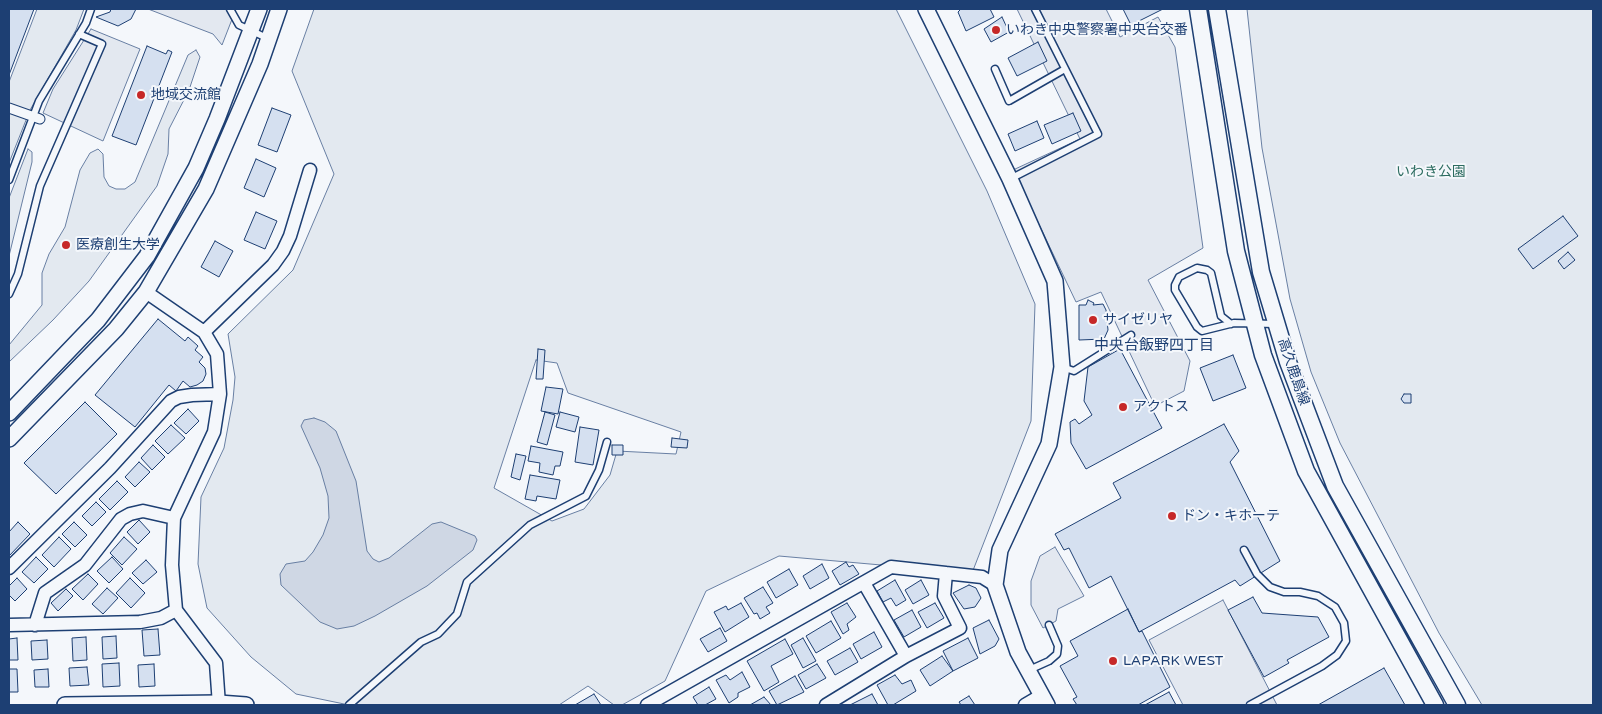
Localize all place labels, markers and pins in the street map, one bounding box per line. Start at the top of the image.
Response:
place label: いわき中央警察署中央台交番 [1006,22,1188,38]
marker: いわき中央警察署中央台交番 [990,24,1002,36]
place label: 地域交流館 [151,87,221,103]
marker: 地域交流館 [135,89,147,101]
place label: 医療創生大学 [76,237,160,253]
marker: 医療創生大学 [60,239,72,251]
place label: サイゼリヤ [1103,312,1173,328]
marker: サイゼリヤ [1087,314,1099,326]
place label: アクトス [1133,399,1189,415]
marker: アクトス [1117,401,1129,413]
place label: ドン・キホーテ [1182,508,1280,524]
marker: ドン・キホーテ [1166,510,1178,522]
place label: LAPARK WEST [1123,653,1223,669]
marker: LAPARK WEST [1107,655,1119,667]

